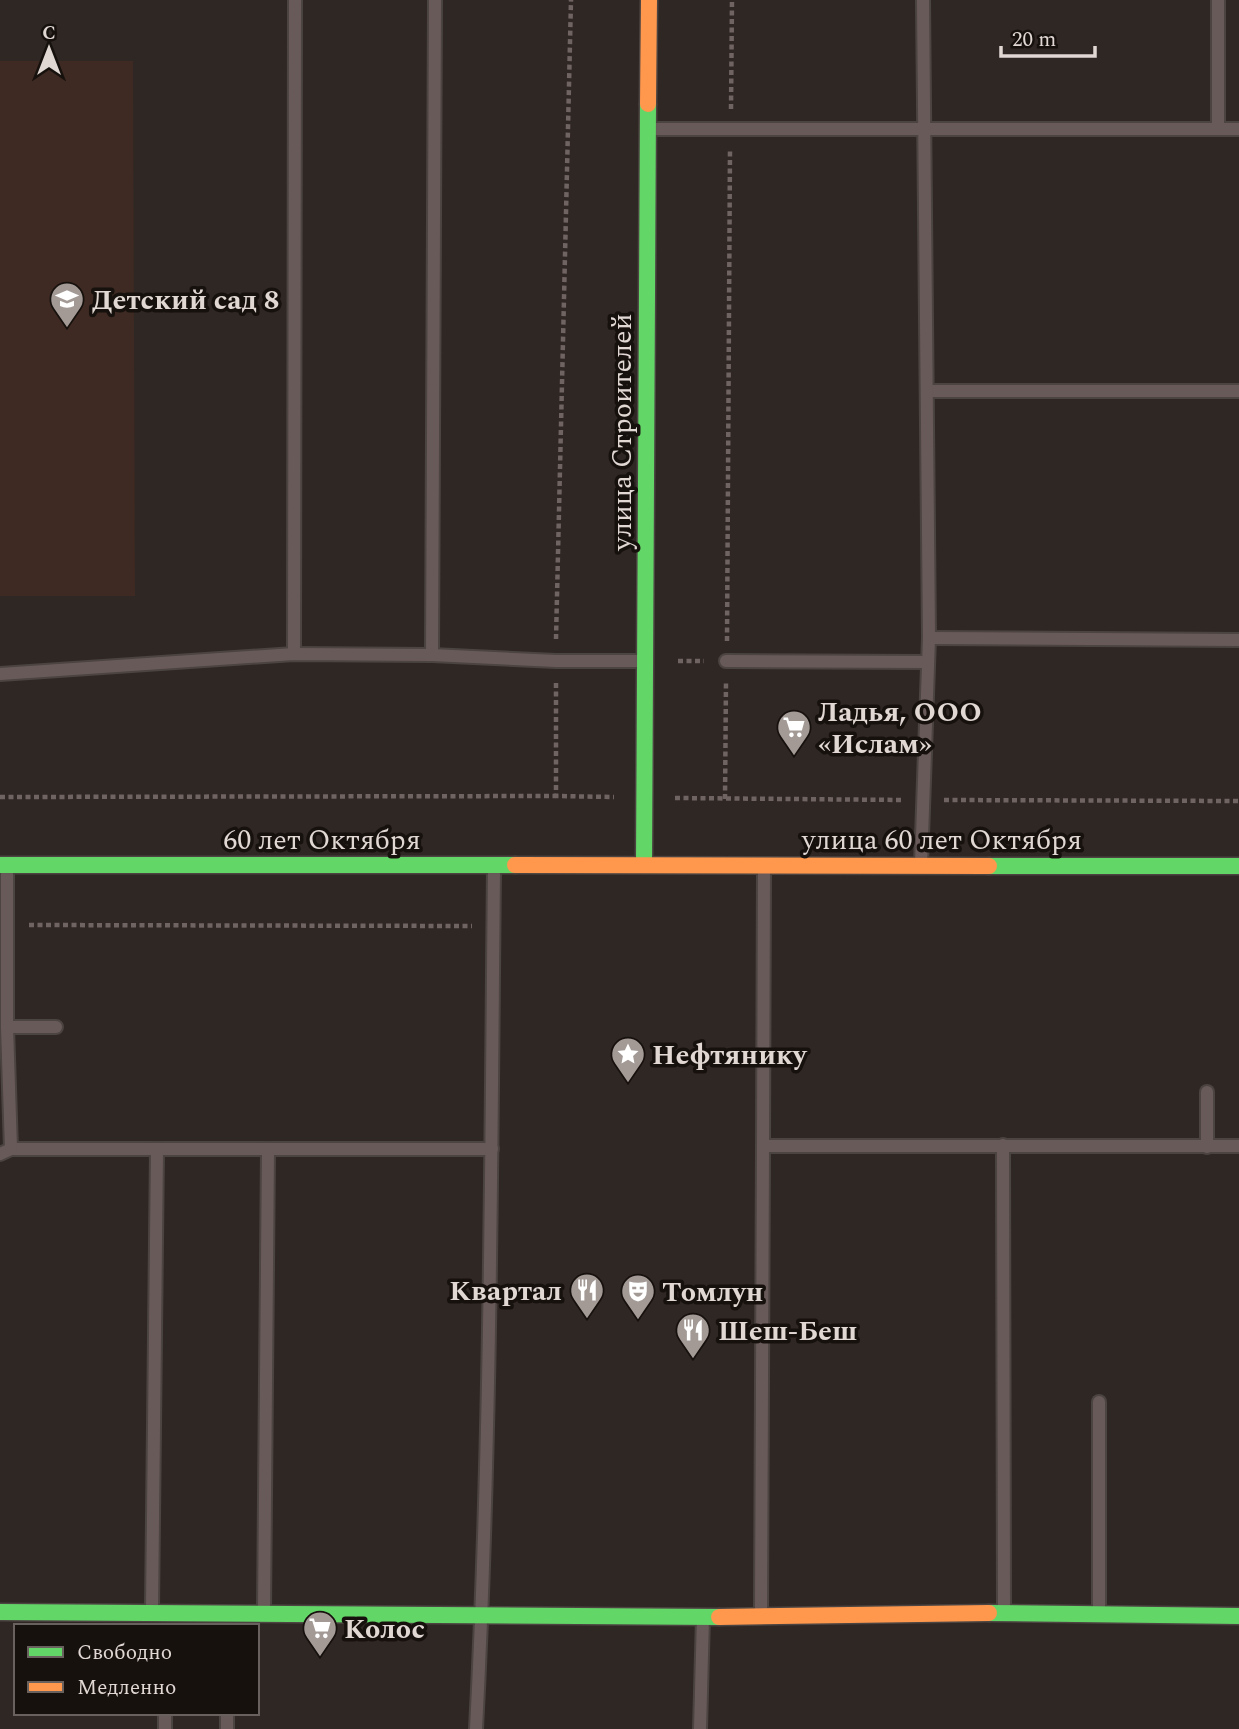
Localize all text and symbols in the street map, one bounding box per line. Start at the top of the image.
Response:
north arrow [14,14,84,84]
scale bar [1001,14,1096,58]
text: С [42,19,56,48]
text: 20 m [1012,24,1056,56]
place label: Детский сад 8 [92,279,280,322]
school or university icon: Детский сад 8 [48,280,86,329]
street label: улица Строителей [601,313,644,552]
place label: Ладья, ООО «Ислам» [818,691,982,766]
supermarket icon: Ладья, ООО «Ислам» [775,708,813,757]
street label: 60 лет Октября [223,819,421,862]
street label: улица 60 лет Октября [801,819,1082,862]
place label: Нефтянику [652,1034,808,1077]
place icon: Нефтянику [609,1035,647,1084]
place label: Квартал [449,1270,562,1313]
restaurant icon: Квартал [568,1271,606,1320]
place label: Томлун [662,1271,763,1314]
theatre icon: Томлун [619,1272,657,1321]
place label: Шеш-Беш [718,1310,857,1353]
restaurant icon: Шеш-Беш [674,1311,712,1360]
place label: Колос [344,1608,425,1651]
supermarket icon: Колос [301,1609,339,1658]
legend [14,1624,259,1715]
text: Свободно [77,1637,172,1669]
text: Медленно [77,1672,176,1704]

